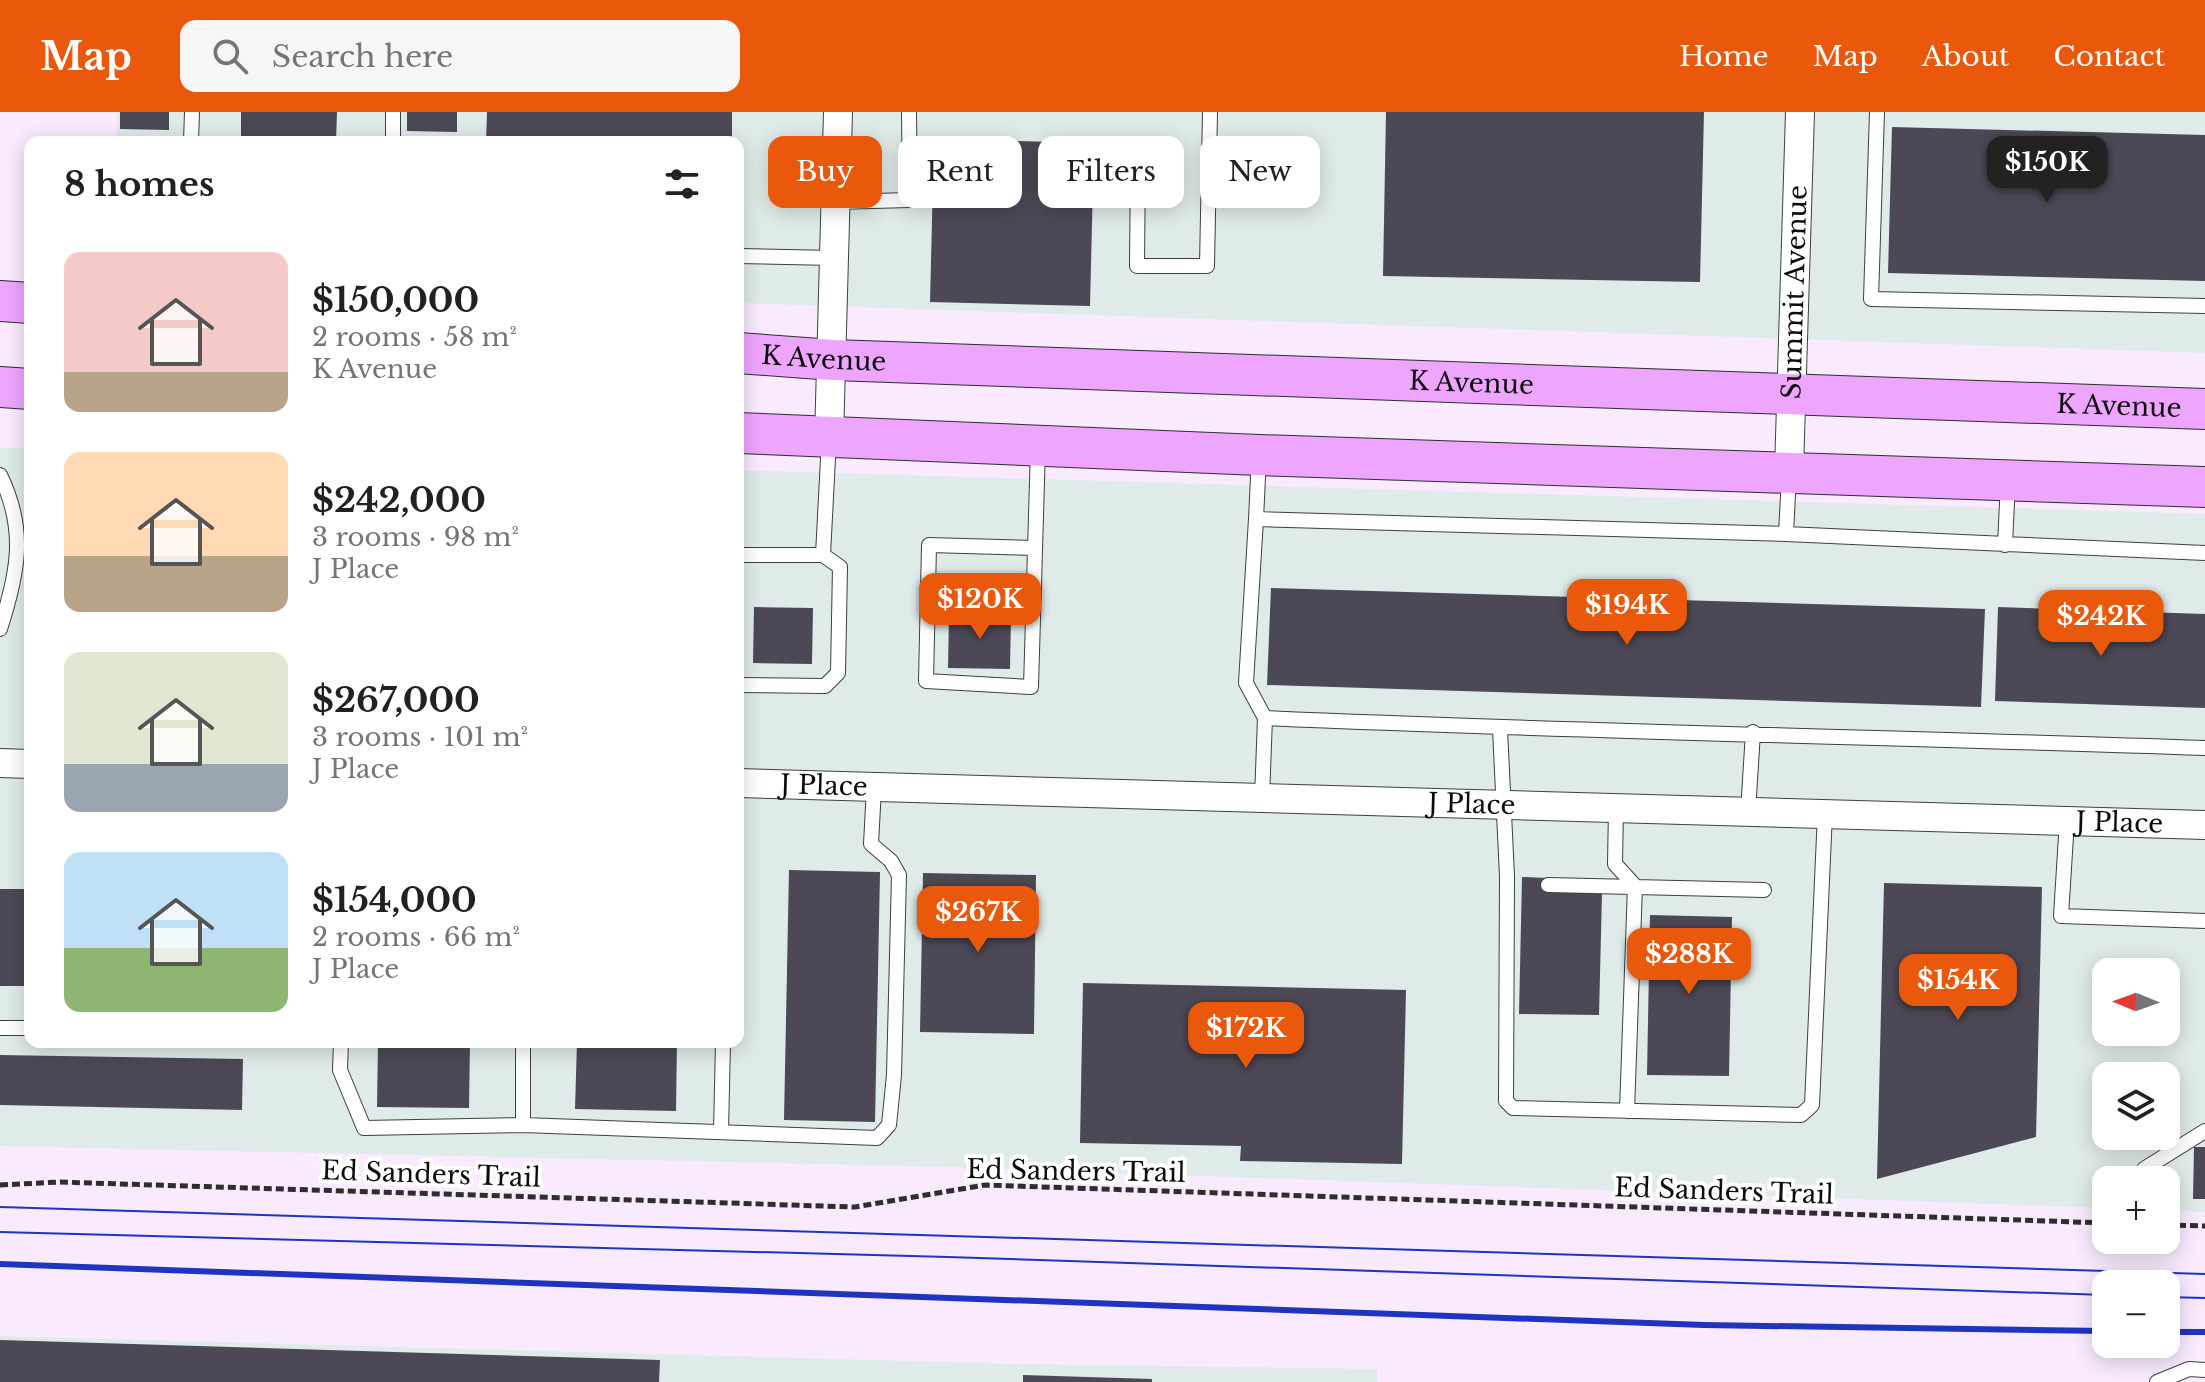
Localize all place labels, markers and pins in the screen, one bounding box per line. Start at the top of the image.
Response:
pin: $150K [1991,136,2103,204]
pin: $120K [924,573,1036,641]
pin: $194K [1571,579,1683,647]
pin: $242K [2045,590,2157,658]
pin: $267K [922,886,1034,954]
pin: $288K [1633,928,1745,996]
pin: $154K [1902,954,2014,1022]
pin: $172K [1190,1002,1302,1070]

